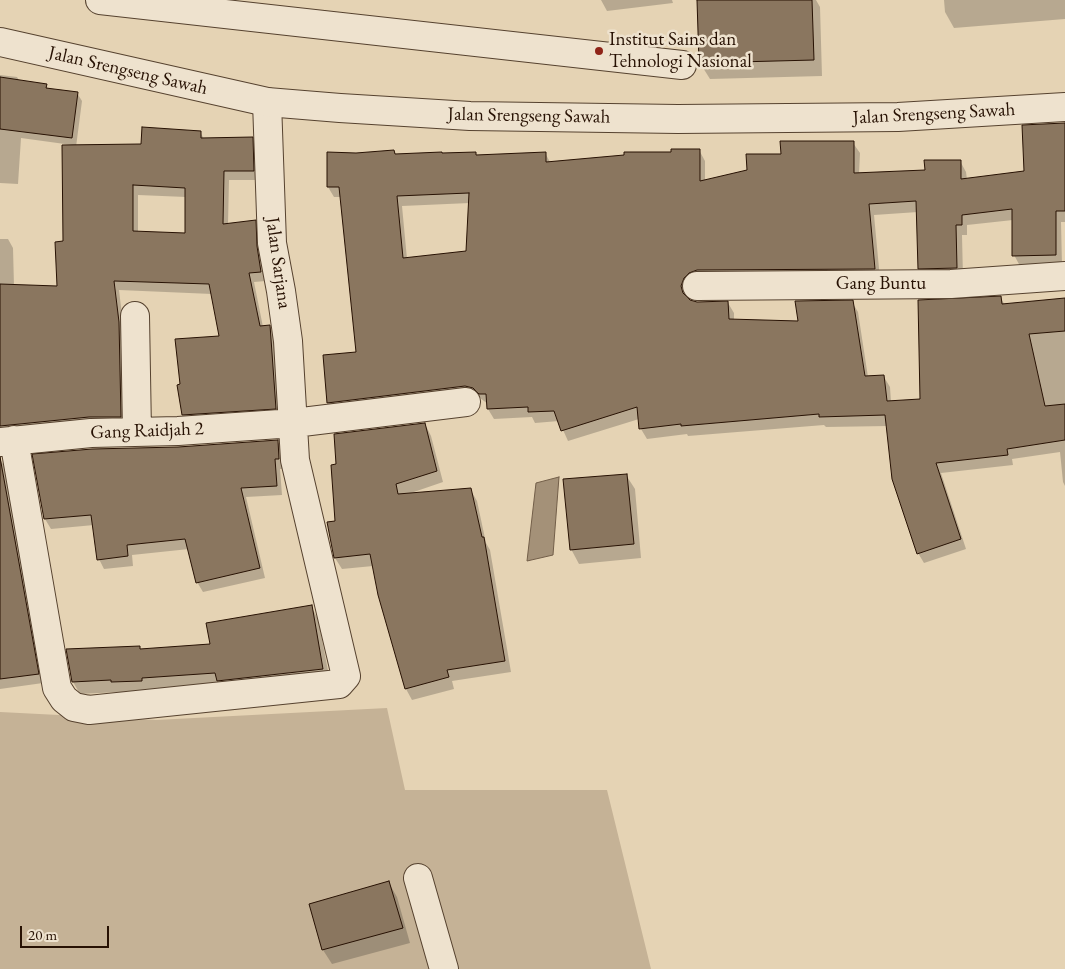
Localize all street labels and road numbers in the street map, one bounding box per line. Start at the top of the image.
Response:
street label: Jalan Srengseng Sawah [46,42,210,100]
street label: Jalan Srengseng Sawah [852,98,1016,130]
street label: Jalan Srengseng Sawah [447,103,611,129]
street label: Jalan Sarjana [260,216,296,310]
street label: Gang Buntu [836,273,926,295]
street label: Gang Raidjah 2 [90,418,204,444]

